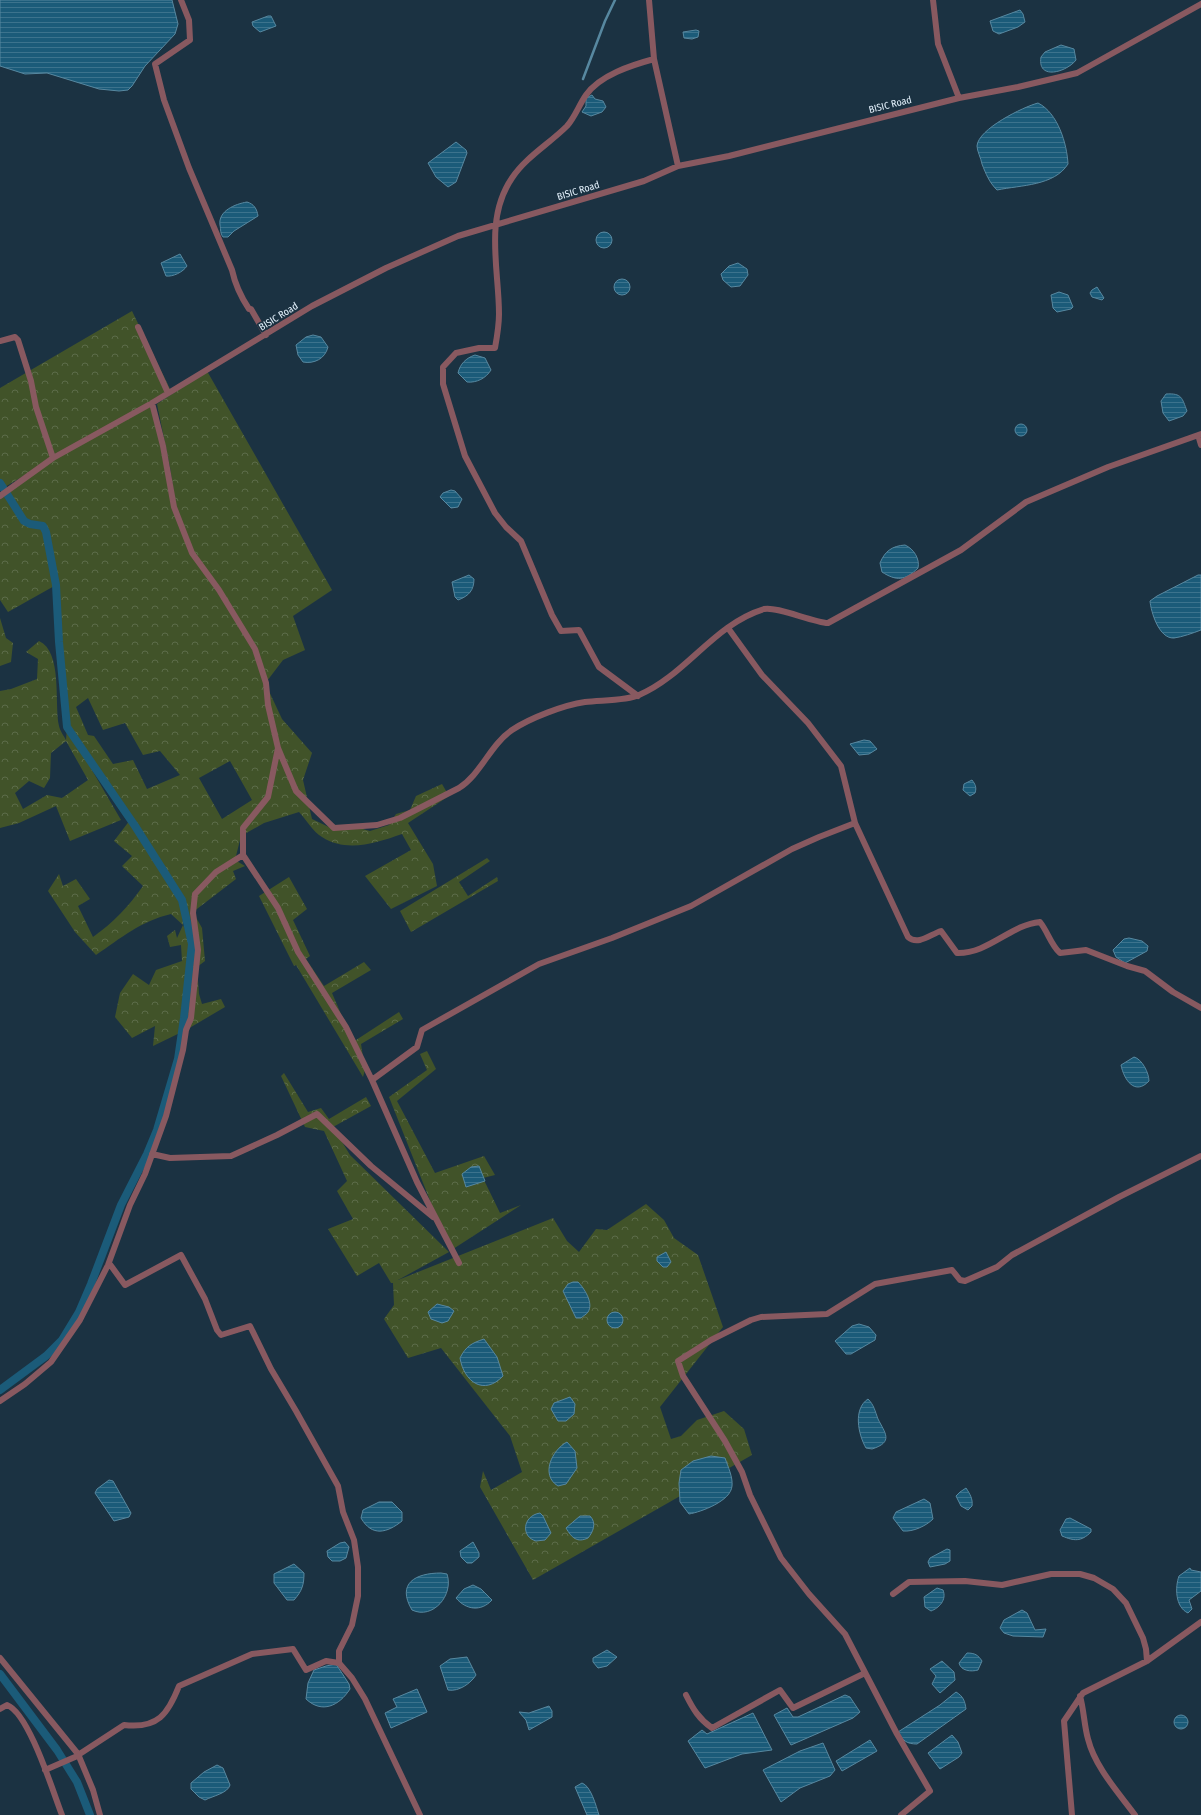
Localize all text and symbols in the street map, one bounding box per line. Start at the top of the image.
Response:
street label: BISIC Road [868,94,913,116]
street label: BISIC Road [556,179,601,203]
street label: BISIC Road [257,300,300,334]

